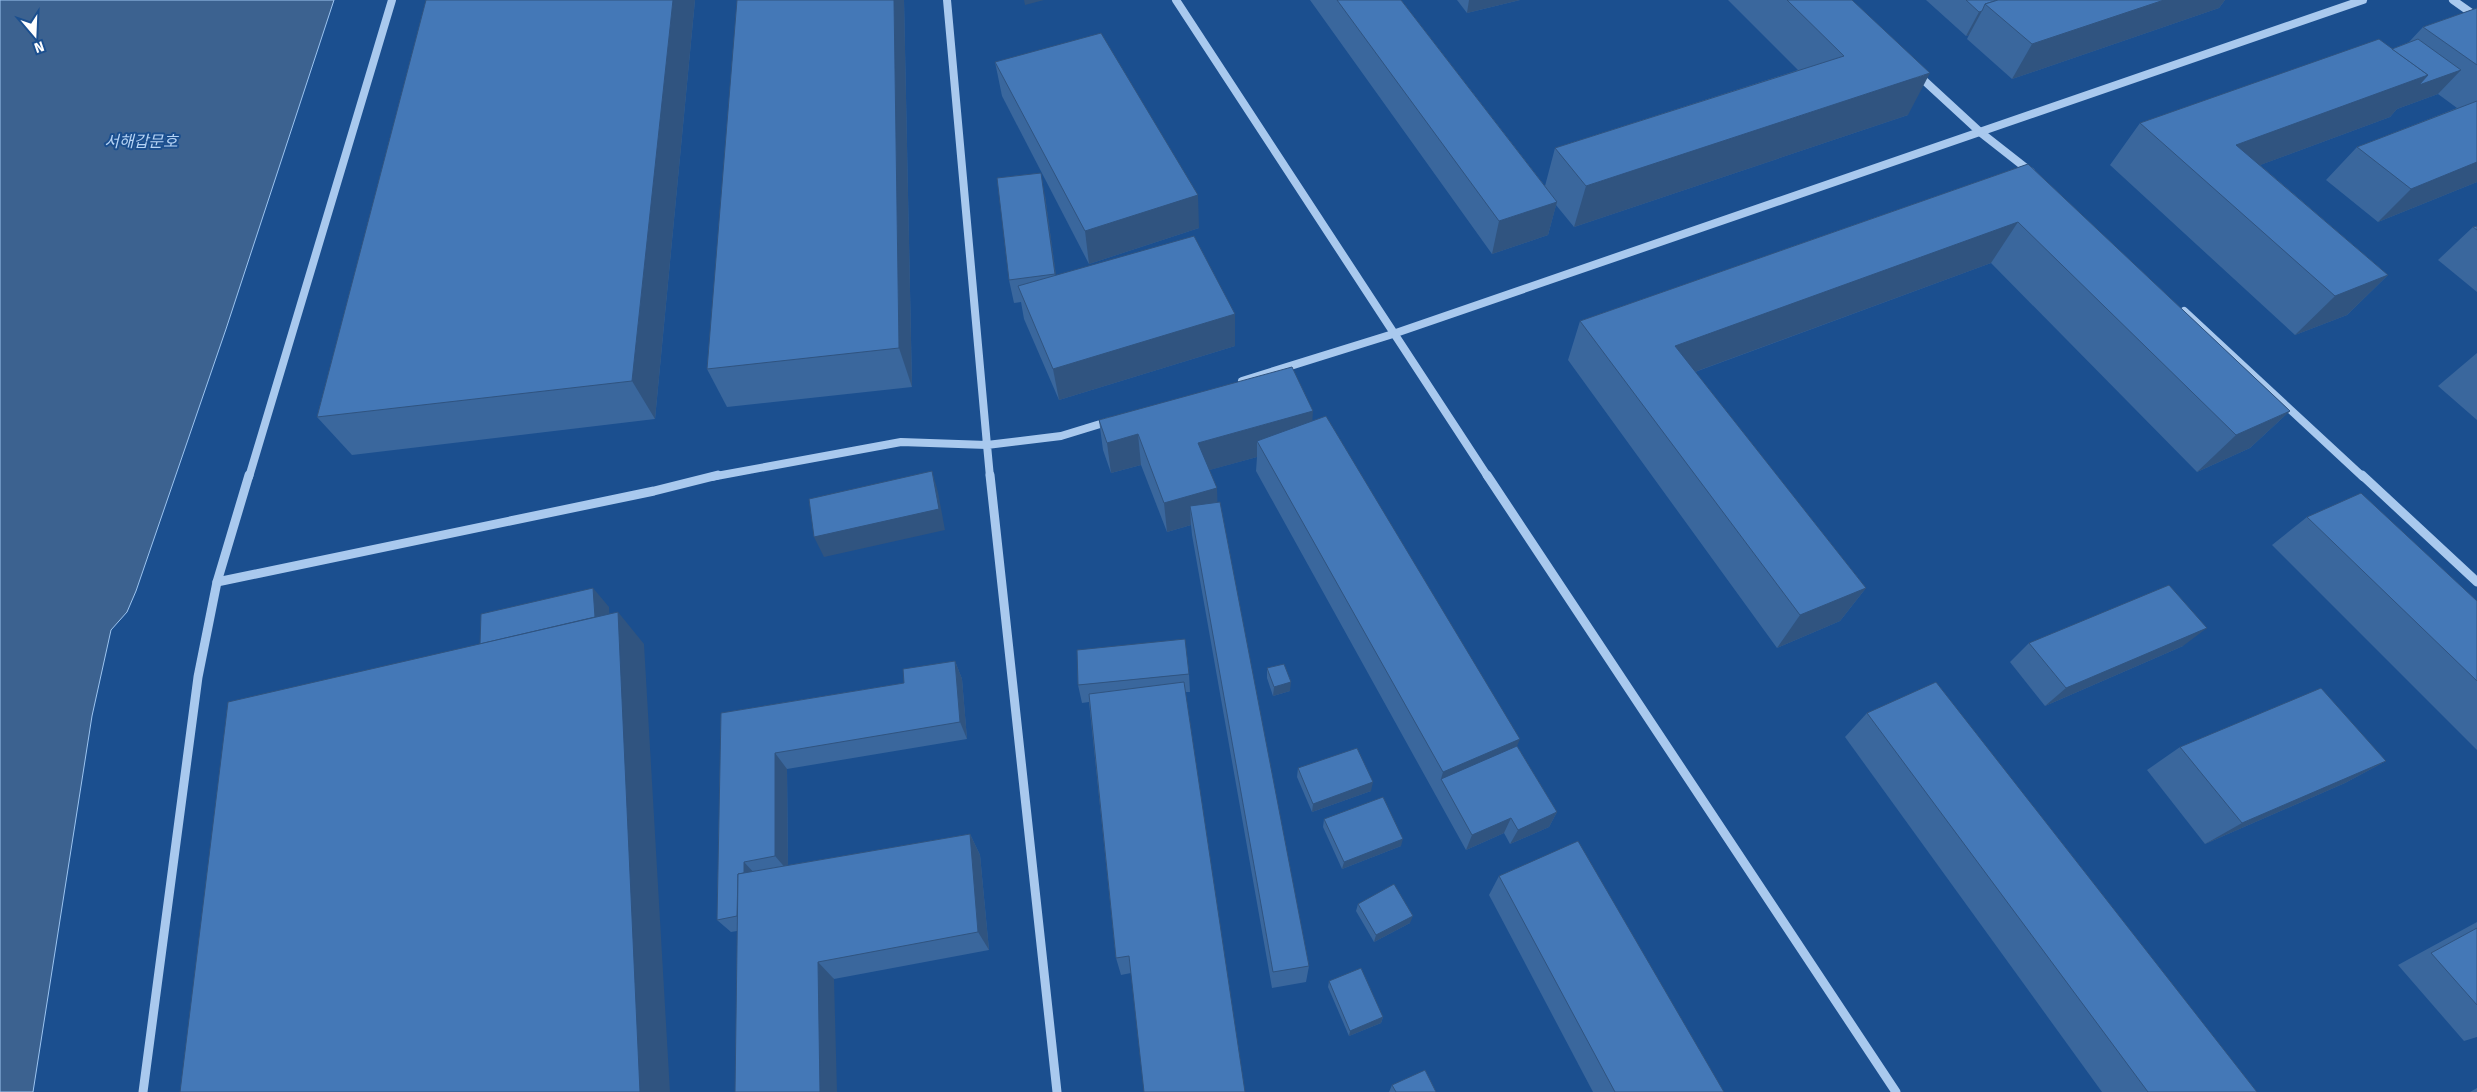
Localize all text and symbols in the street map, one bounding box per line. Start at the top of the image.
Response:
north arrow [10,10,60,60]
text: N [32,37,46,56]
water label: 서해갑문호 [104,132,179,151]

